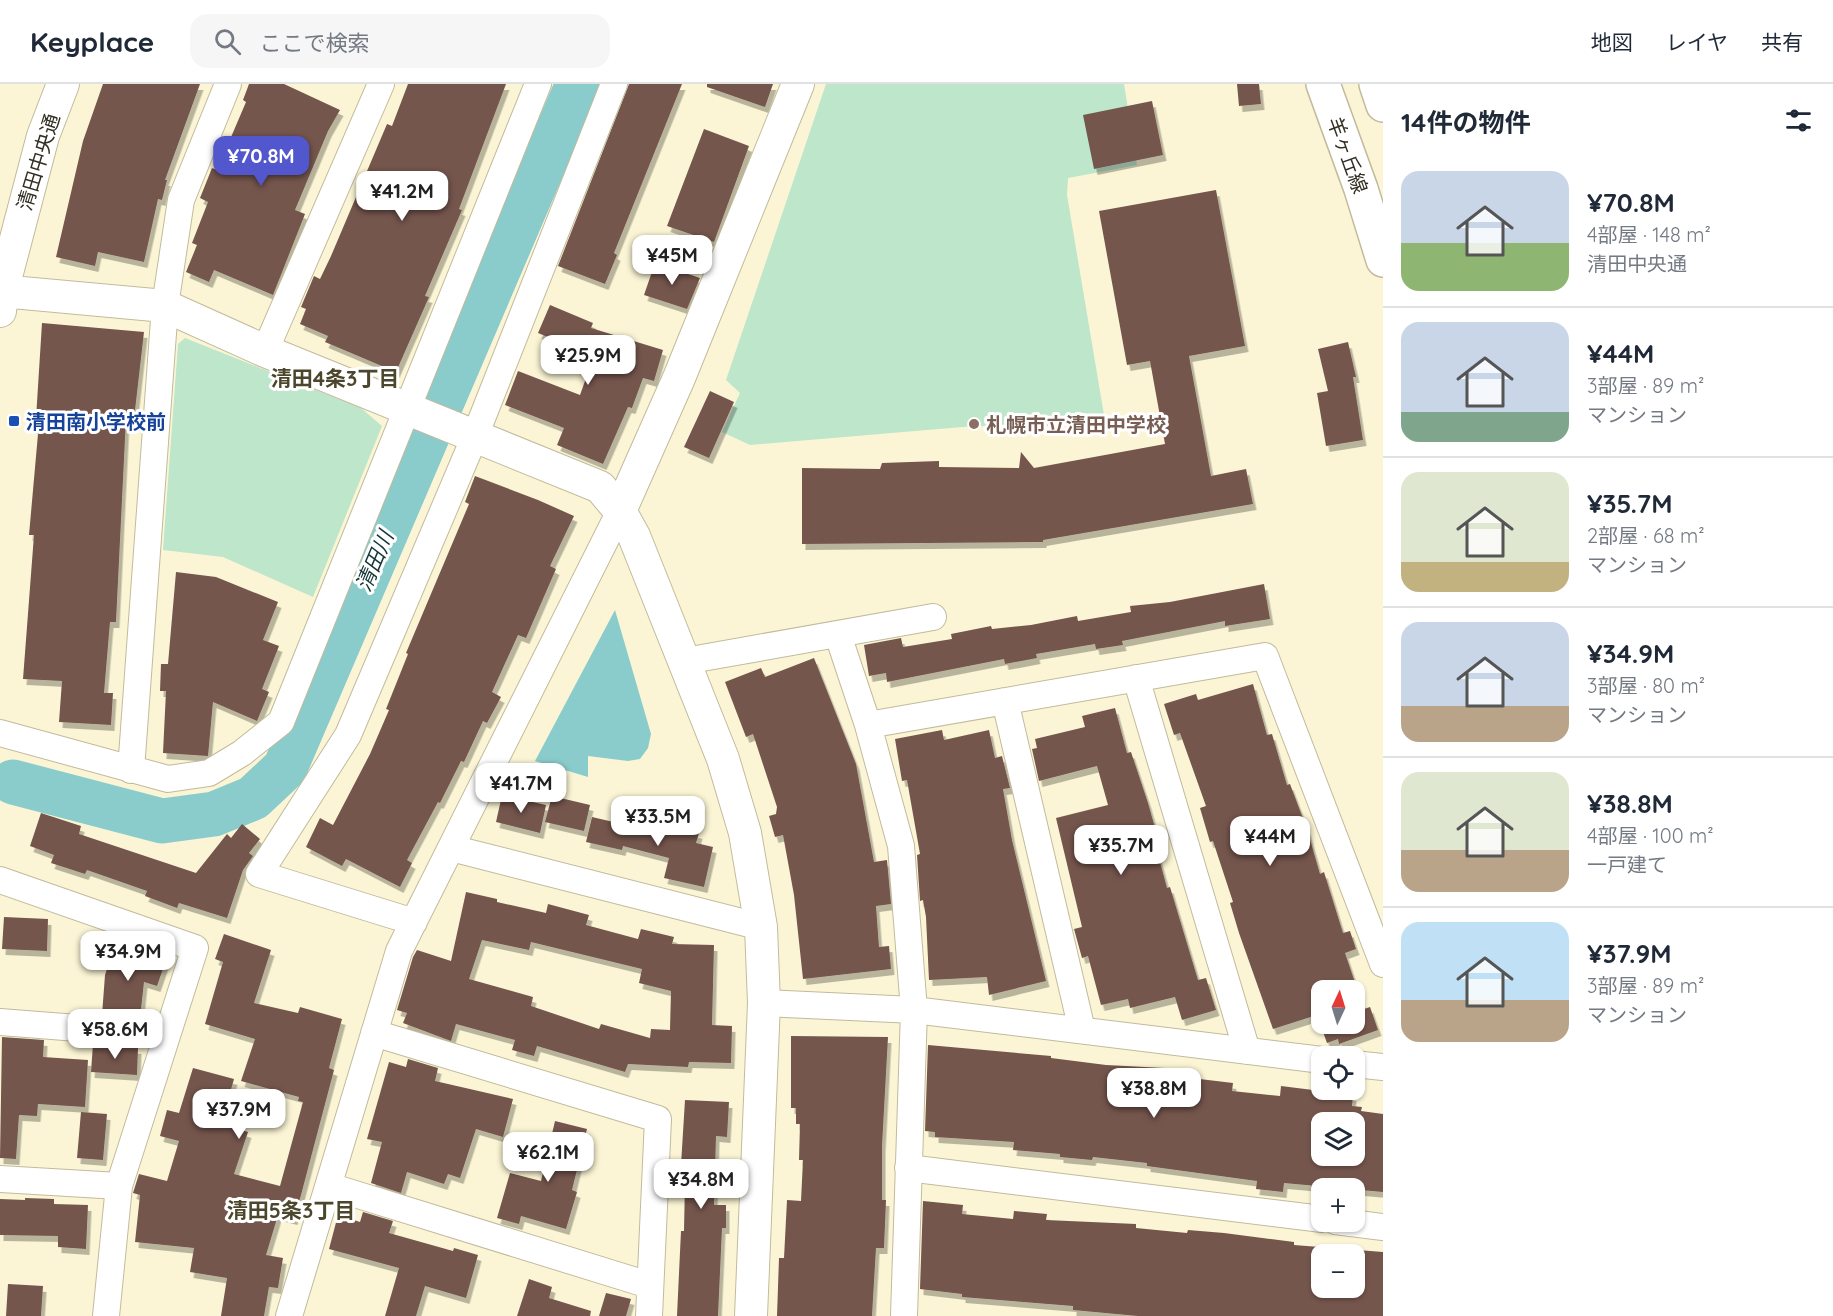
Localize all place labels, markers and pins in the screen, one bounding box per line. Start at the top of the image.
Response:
pin: ¥70.8M [212,136,310,187]
pin: ¥41.2M [353,171,451,222]
pin: ¥45M [636,235,708,286]
pin: ¥25.9M [539,335,637,386]
place label: 清田南小学校前 [26,409,166,434]
place label: 札幌市立清田中学校 [986,412,1166,437]
marker: 清田南小学校前 [7,414,21,428]
marker: 札幌市立清田中学校 [967,417,981,431]
pin: ¥41.7M [472,763,570,814]
pin: ¥33.5M [609,796,707,847]
pin: ¥44M [1234,816,1306,867]
pin: ¥35.7M [1072,825,1170,876]
pin: ¥34.9M [79,931,177,982]
pin: ¥58.6M [66,1009,164,1060]
pin: ¥38.8M [1105,1068,1203,1119]
pin: ¥37.9M [190,1089,288,1140]
pin: ¥62.1M [499,1132,597,1183]
pin: ¥34.8M [652,1159,750,1210]

